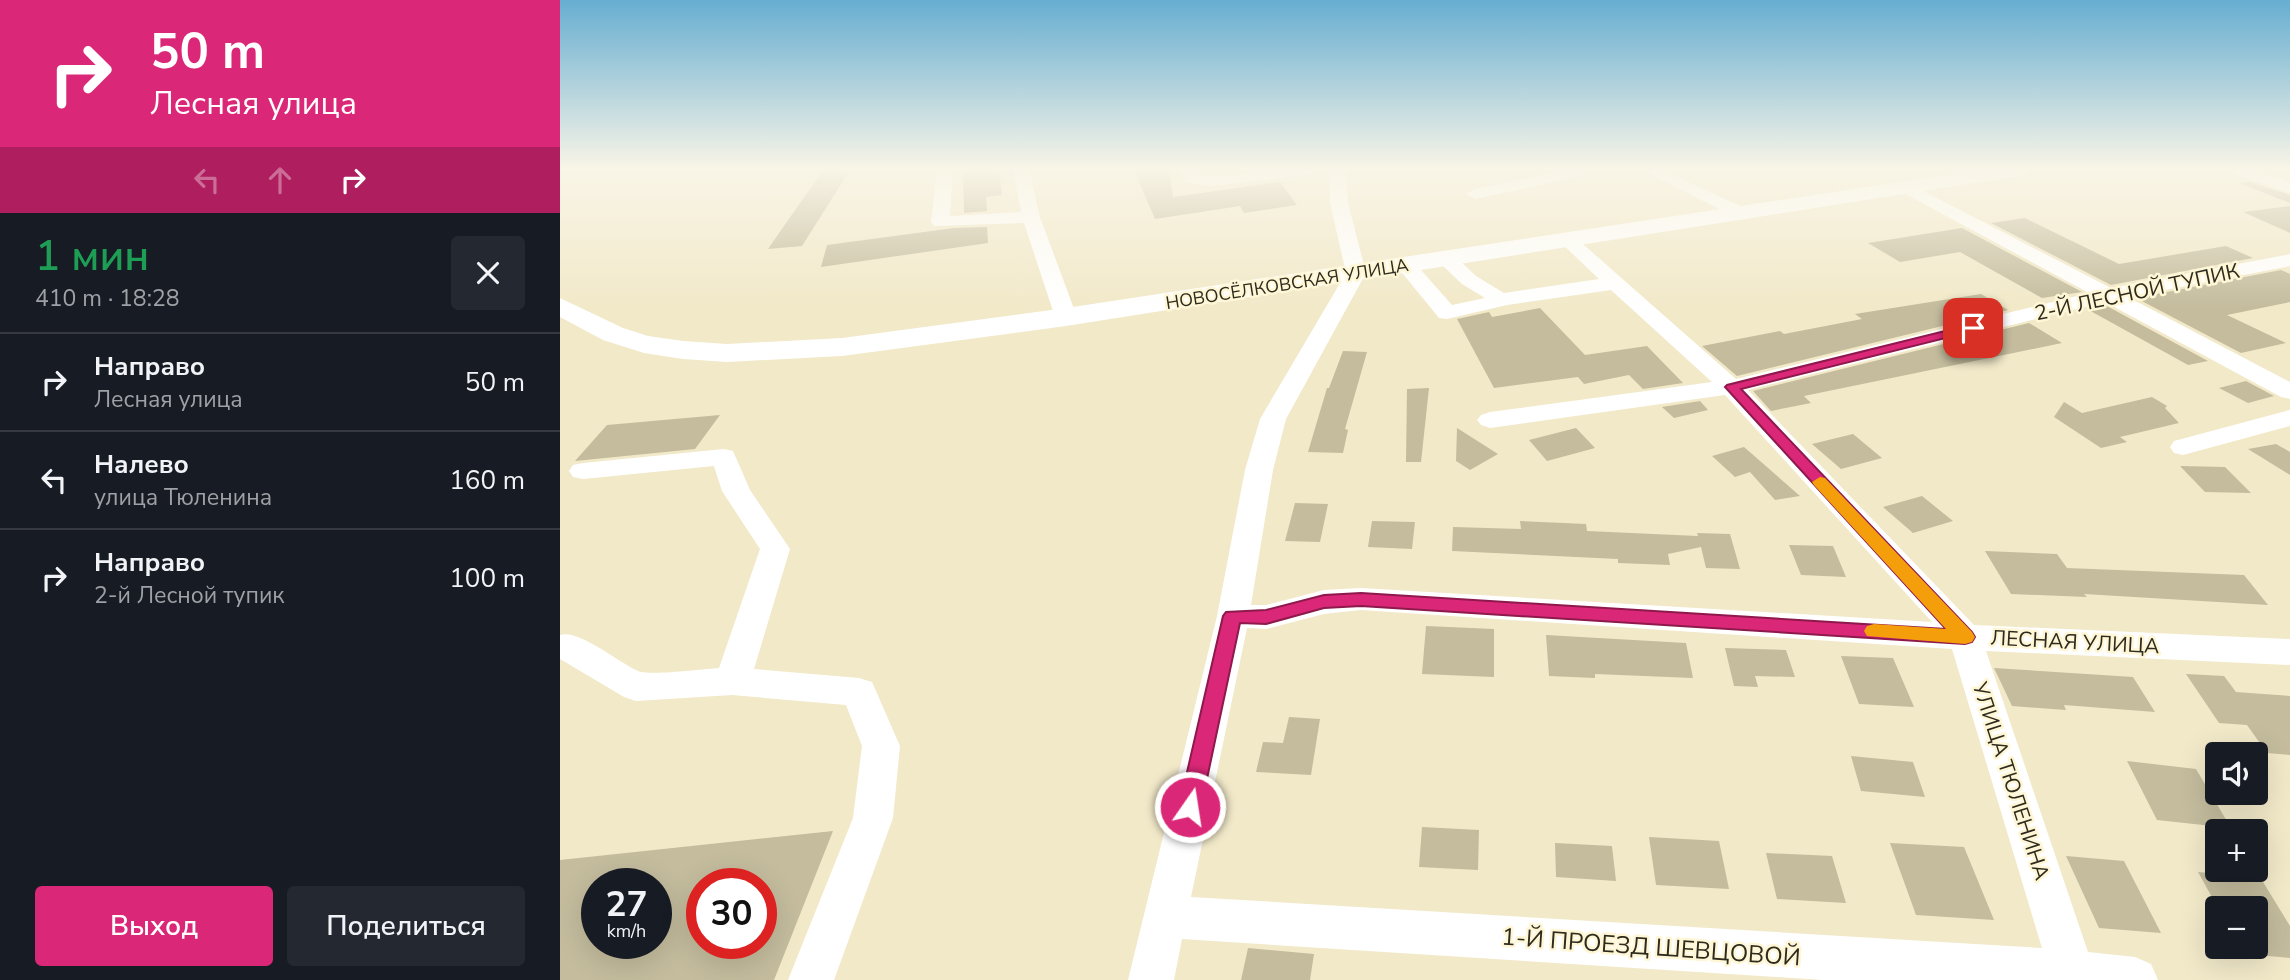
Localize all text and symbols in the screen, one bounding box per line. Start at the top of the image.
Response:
text: 50 m [150,18,265,85]
icon: right [35,28,126,119]
text: Лесная улица [150,82,357,125]
icon: left [188,161,226,199]
icon: ahead [261,161,299,199]
icon: right [334,161,372,199]
text: 1 мин [35,228,149,285]
button: close [451,236,525,310]
street label: НОВОСЁЛКОВСКАЯ УЛИЦА [1164,253,1410,315]
street label: 2-Й ЛЕСНОЙ ТУПИК [2032,257,2242,327]
text: 410 m · 18:28 [35,283,180,314]
pin [1943,298,2003,358]
icon: arrive [1954,309,1992,347]
text: Направо [94,349,205,384]
icon: right [35,363,73,401]
text: 50 m [465,365,525,400]
text: Лесная улица [94,384,243,415]
text: Налево [94,447,189,482]
icon: left [35,461,73,499]
text: 160 m [449,463,525,498]
text: улица Тюленина [94,482,272,513]
text: Направо [94,545,205,580]
icon: right [35,559,73,597]
text: 100 m [449,561,525,596]
text: 2-й Лесной тупик [94,580,284,611]
street label: ЛЕСНАЯ УЛИЦА [1990,624,2160,660]
street label: УЛИЦА ТЮЛЕНИНА [1965,678,2056,884]
map controls [2205,742,2268,959]
button: sound [2205,742,2268,805]
position arrow [1153,770,1227,844]
button: + [2205,819,2268,882]
speed limit sign: 30 [686,868,777,959]
text: 27 [605,881,648,928]
button: Выход [35,886,273,966]
button: Поделиться [287,886,525,966]
button: − [2205,896,2268,959]
text: km/h [607,919,646,943]
street label: 1-Й ПРОЕЗД ШЕВЦОВОЙ [1500,921,1802,973]

